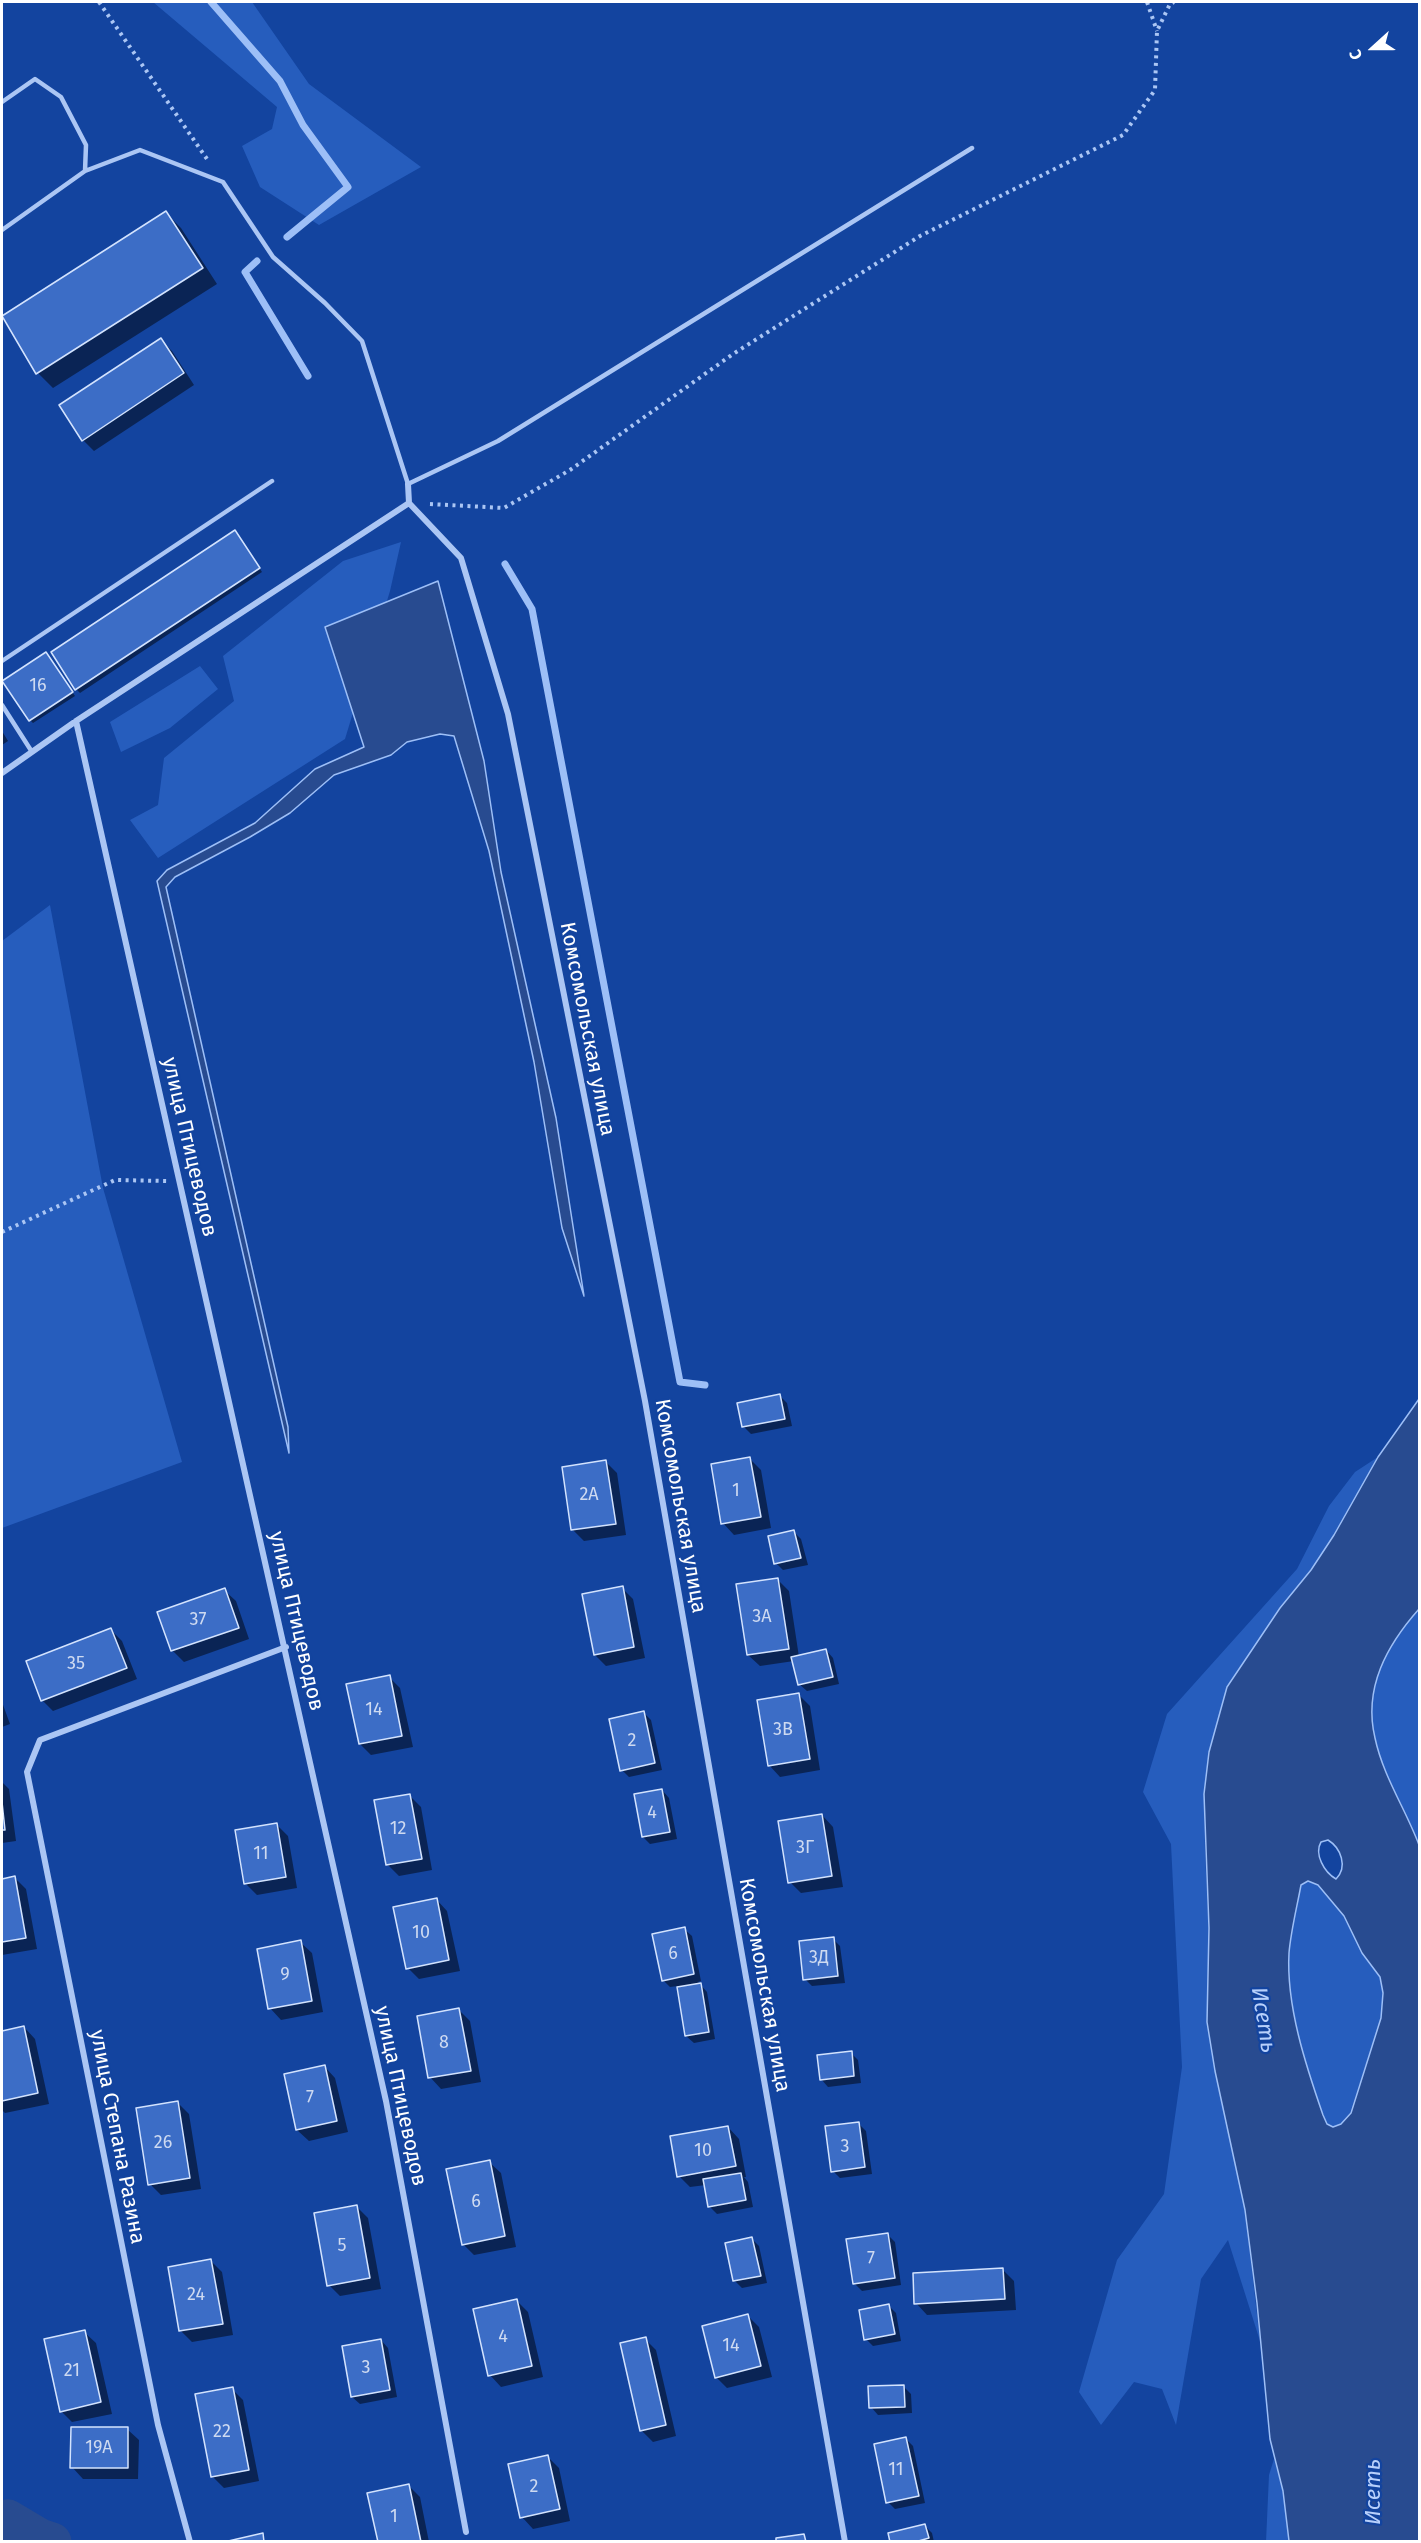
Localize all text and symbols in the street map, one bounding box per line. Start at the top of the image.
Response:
north arrow [1343,18,1403,78]
text: С [1345,47,1366,62]
house number: 16 [29,675,47,697]
street label: Комсомольская улица [554,920,620,1138]
street label: улица Птицеводов [156,1055,222,1239]
street label: Комсомольская улица [649,1397,711,1615]
house number: 1 [732,1480,740,1502]
house number: 2А [579,1484,599,1506]
street label: улица Птицеводов [263,1529,329,1713]
house number: 3А [752,1606,772,1628]
house number: 37 [190,1609,206,1631]
house number: 35 [67,1653,85,1675]
house number: 14 [365,1699,383,1721]
house number: 3В [773,1719,793,1741]
house number: 2 [628,1730,636,1752]
house number: 4 [647,1802,657,1824]
house number: 12 [390,1818,406,1840]
house number: 3Г [796,1837,814,1859]
house number: 11 [253,1843,269,1865]
street label: Комсомольская улица [733,1876,795,2094]
house number: 10 [412,1922,430,1944]
house number: 6 [668,1943,678,1965]
house number: 3Д [809,1947,829,1969]
house number: 9 [280,1964,290,1986]
water label: Исеть [1245,1985,1281,2055]
street label: улица Птицеводов [369,2004,431,2188]
street label: улица Степана Разина [84,2028,150,2246]
house number: 8 [439,2032,449,2054]
house number: 7 [306,2087,314,2109]
house number: 26 [154,2132,172,2154]
house number: 3 [841,2136,849,2158]
house number: 10 [694,2140,712,2162]
house number: 6 [471,2191,481,2213]
house number: 5 [337,2235,347,2257]
house number: 7 [867,2248,875,2270]
house number: 24 [187,2284,205,2306]
house number: 4 [498,2326,508,2348]
house number: 14 [722,2335,740,2357]
house number: 3 [362,2357,370,2379]
house number: 21 [64,2360,80,2382]
house number: 22 [213,2421,231,2443]
house number: 19А [85,2437,113,2459]
house number: 11 [888,2459,904,2481]
water label: Исеть [1361,2459,1387,2525]
house number: 2 [530,2476,538,2498]
house number: 1 [390,2506,398,2528]

